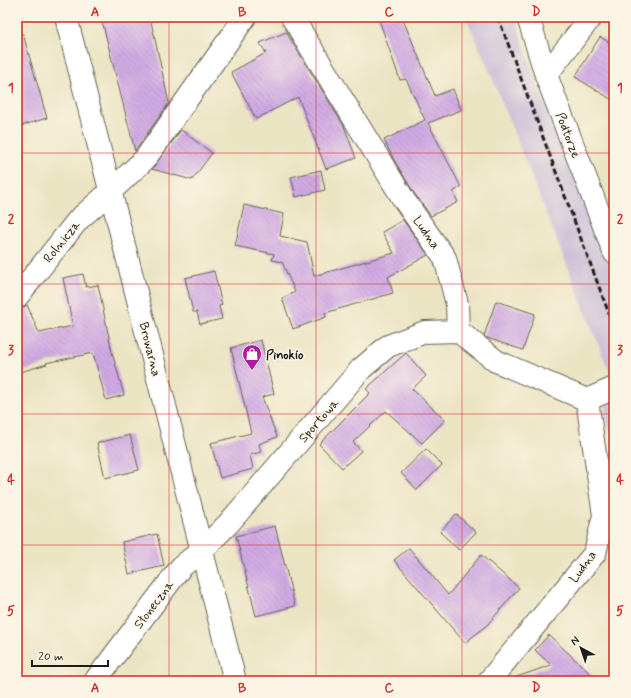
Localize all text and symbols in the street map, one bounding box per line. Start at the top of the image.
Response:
text: A [91,4,99,21]
text: B [238,4,247,21]
text: C [384,4,394,21]
text: D [532,4,541,21]
text: 1 [8,80,14,97]
text: 1 [617,80,623,97]
street label: Podtorze [551,110,584,161]
text: 2 [8,211,15,228]
text: 2 [617,211,624,228]
street label: Ludna [408,213,443,253]
street label: Rolnicza [40,217,85,267]
street label: Browarna [135,320,165,378]
text: 3 [8,342,14,359]
text: 3 [617,342,623,359]
shop icon: Pinokio [241,343,263,371]
place label: Pinokio [266,347,304,364]
street label: Sportowa [295,395,343,447]
text: 4 [7,472,15,489]
text: 4 [616,472,624,489]
street label: Ludna [566,547,601,587]
street label: Słoneczna [130,577,178,633]
text: 5 [7,603,15,620]
text: 5 [616,603,624,620]
north arrow [561,628,601,668]
text: N [568,633,583,649]
scale bar [32,642,108,668]
text: 20 m [38,649,64,665]
text: A [91,680,99,697]
text: B [238,680,247,697]
text: C [384,680,394,697]
text: D [532,680,541,697]

